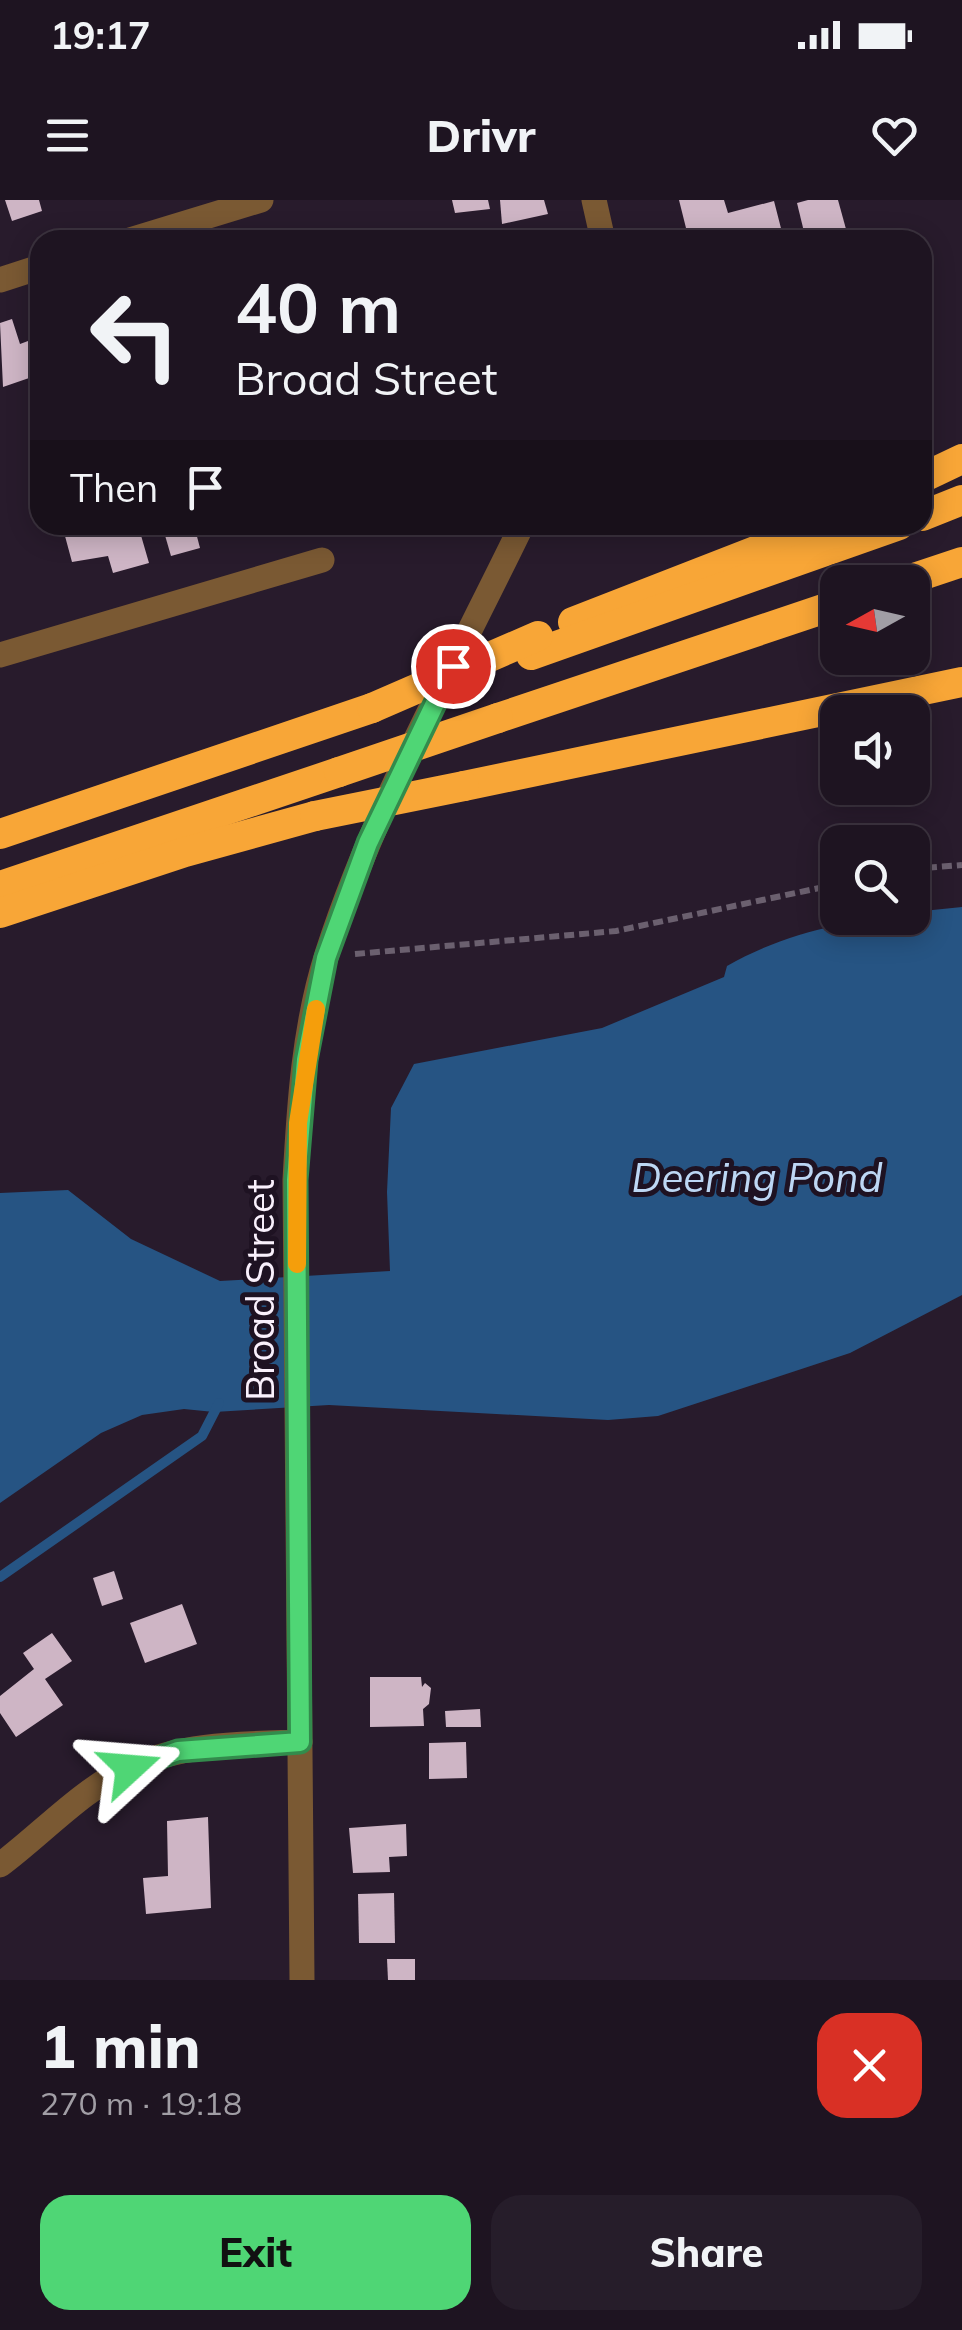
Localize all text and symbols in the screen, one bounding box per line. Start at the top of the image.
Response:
text: 19:17 [50,11,151,59]
text: Drivr [427,107,535,163]
icon: menu [40,108,95,163]
icon: heart [867,108,922,163]
text: 40 m [235,263,401,351]
icon: left [70,270,200,400]
text: Broad Street [235,350,498,406]
icon: arrive [178,460,233,515]
text: Then [70,464,158,512]
north arrow [820,565,930,675]
map controls [820,565,930,935]
pin [411,624,496,709]
icon: arrive [426,639,481,694]
button: sound [820,695,930,805]
button: search [820,825,930,935]
water label: Deering Pond [632,1152,882,1202]
street label: Broad Street [236,1179,284,1401]
position arrow [78,1716,182,1820]
text: 1 min [40,2008,201,2083]
button: close [817,2013,922,2118]
text: 270 m · 19:18 [40,2083,242,2123]
button: Exit [40,2195,471,2310]
button: Share [491,2195,922,2310]

